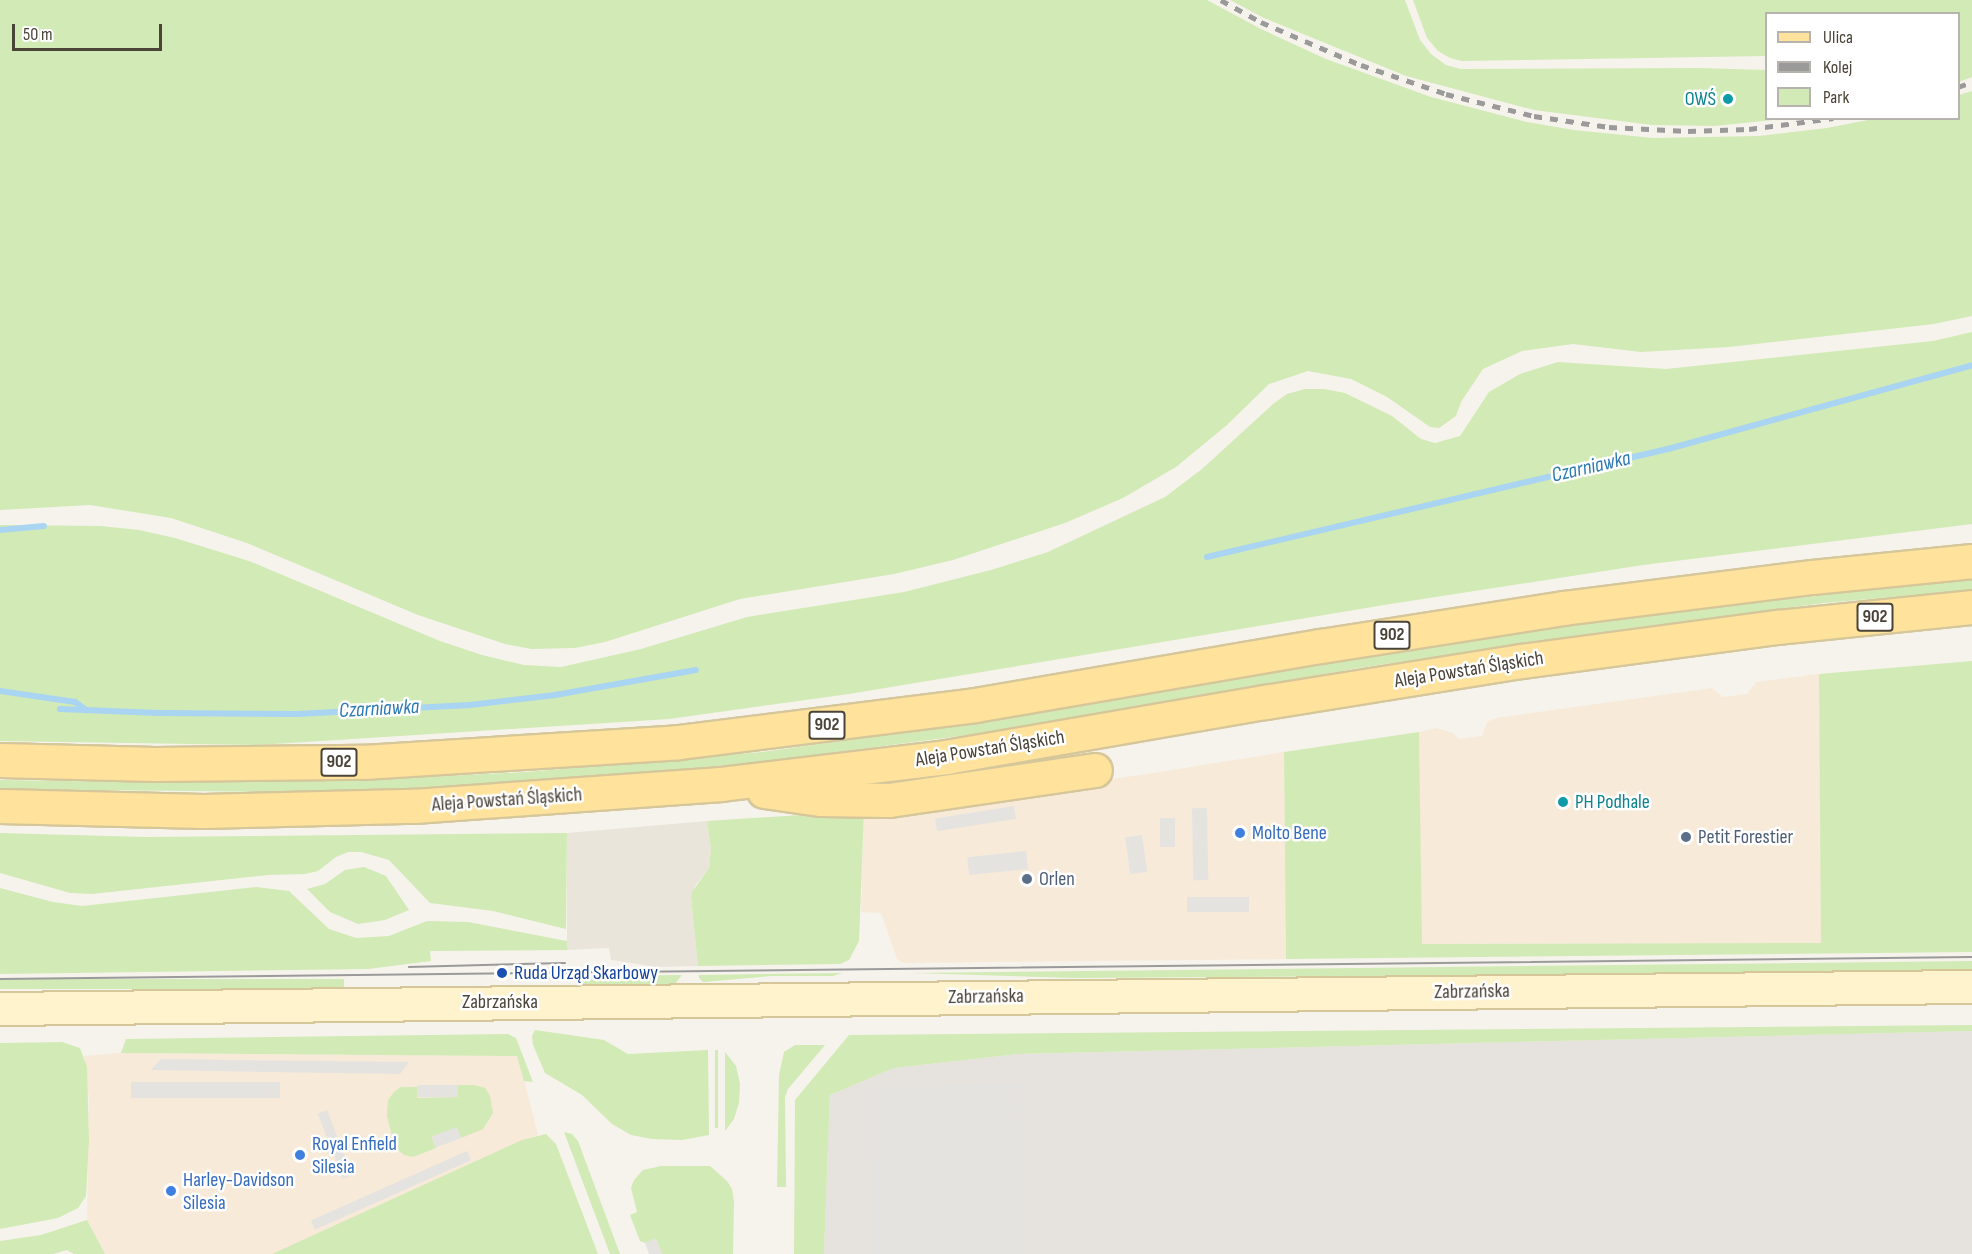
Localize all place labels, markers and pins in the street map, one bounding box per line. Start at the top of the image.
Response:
place label: OWŚ [1685,87,1716,111]
marker: OWŚ [1721,92,1735,106]
place label: PH Podhale [1575,790,1650,814]
marker: PH Podhale [1556,795,1570,809]
place label: Molto Bene [1252,821,1327,845]
place label: Petit Forestier [1698,825,1793,849]
marker: Molto Bene [1233,826,1247,840]
marker: Petit Forestier [1679,830,1693,844]
place label: Orlen [1039,867,1075,891]
marker: Orlen [1020,872,1034,886]
place label: Ruda Urząd Skarbowy [514,961,658,985]
marker: Ruda Urząd Skarbowy [495,966,509,980]
place label: Royal Enfield Silesia [312,1132,397,1179]
marker: Royal Enfield Silesia [293,1148,307,1162]
place label: Harley-Davidson Silesia [183,1168,294,1215]
marker: Harley-Davidson Silesia [164,1184,178,1198]

